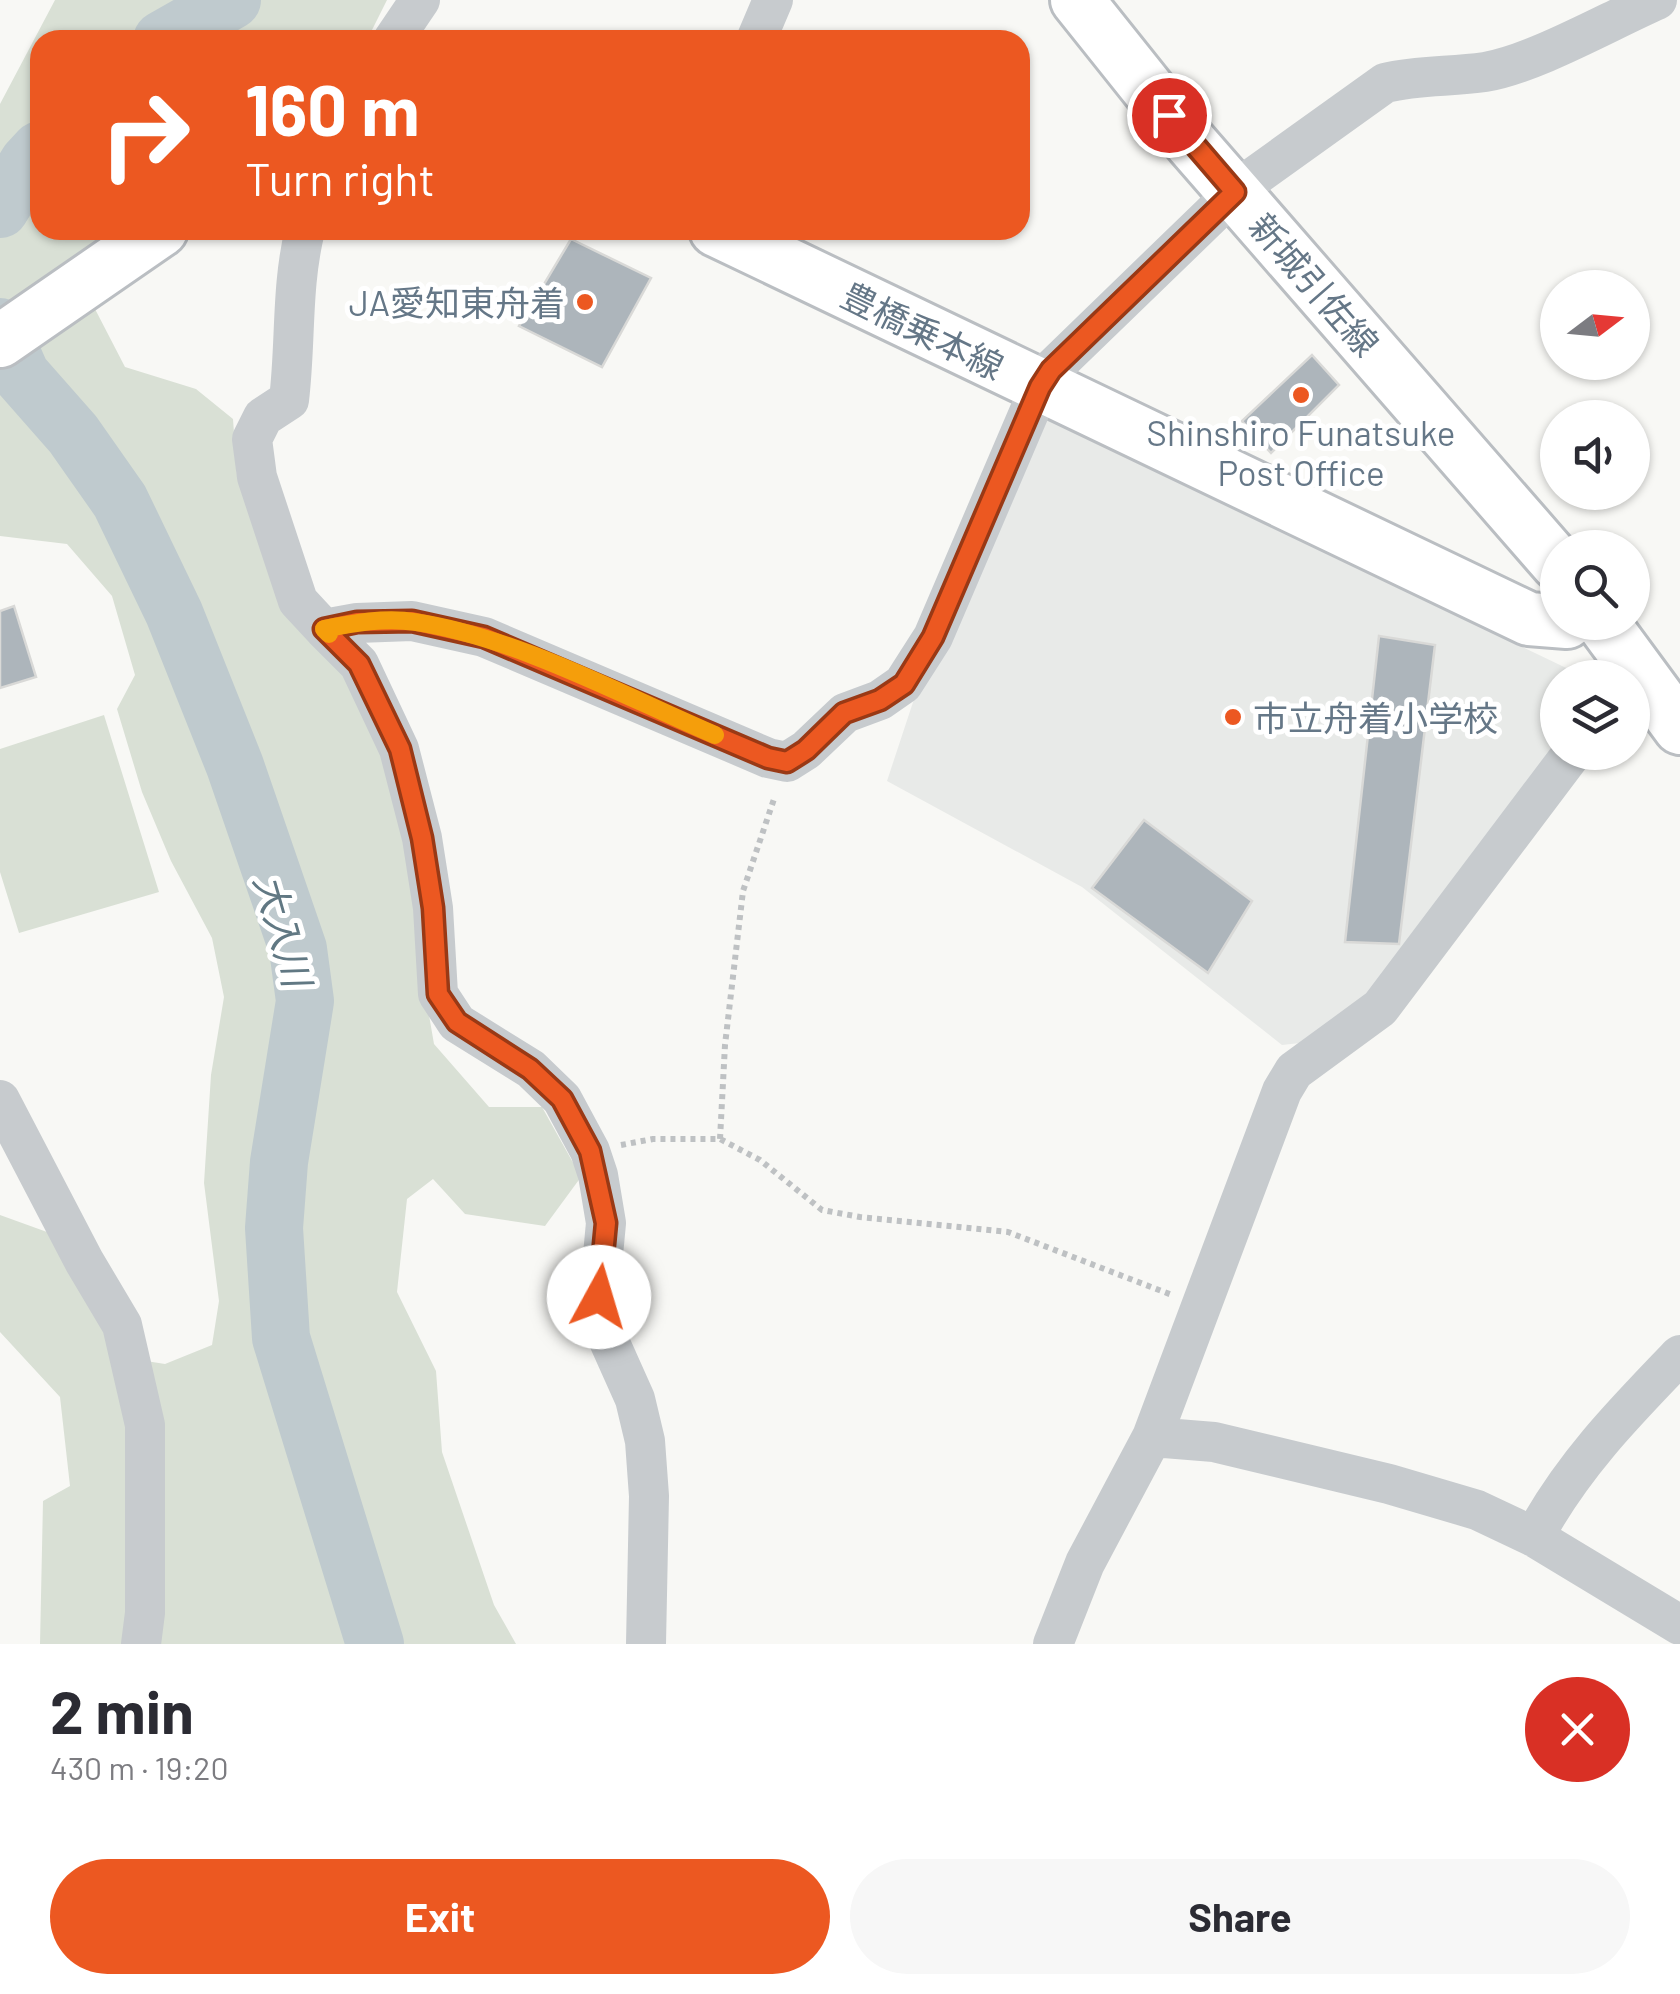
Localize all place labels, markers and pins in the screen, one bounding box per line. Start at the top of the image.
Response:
pin [1127,73,1212,158]
place label: JA愛知東舟着 [349,281,565,323]
marker: JA愛知東舟着 [574,291,596,313]
marker: Shinshiro Funatsuke Post Office [1290,384,1312,406]
place label: Shinshiro Funatsuke Post Office [1147,411,1455,493]
place label: 市立舟着小学校 [1253,696,1498,738]
marker: 市立舟着小学校 [1222,706,1244,728]

